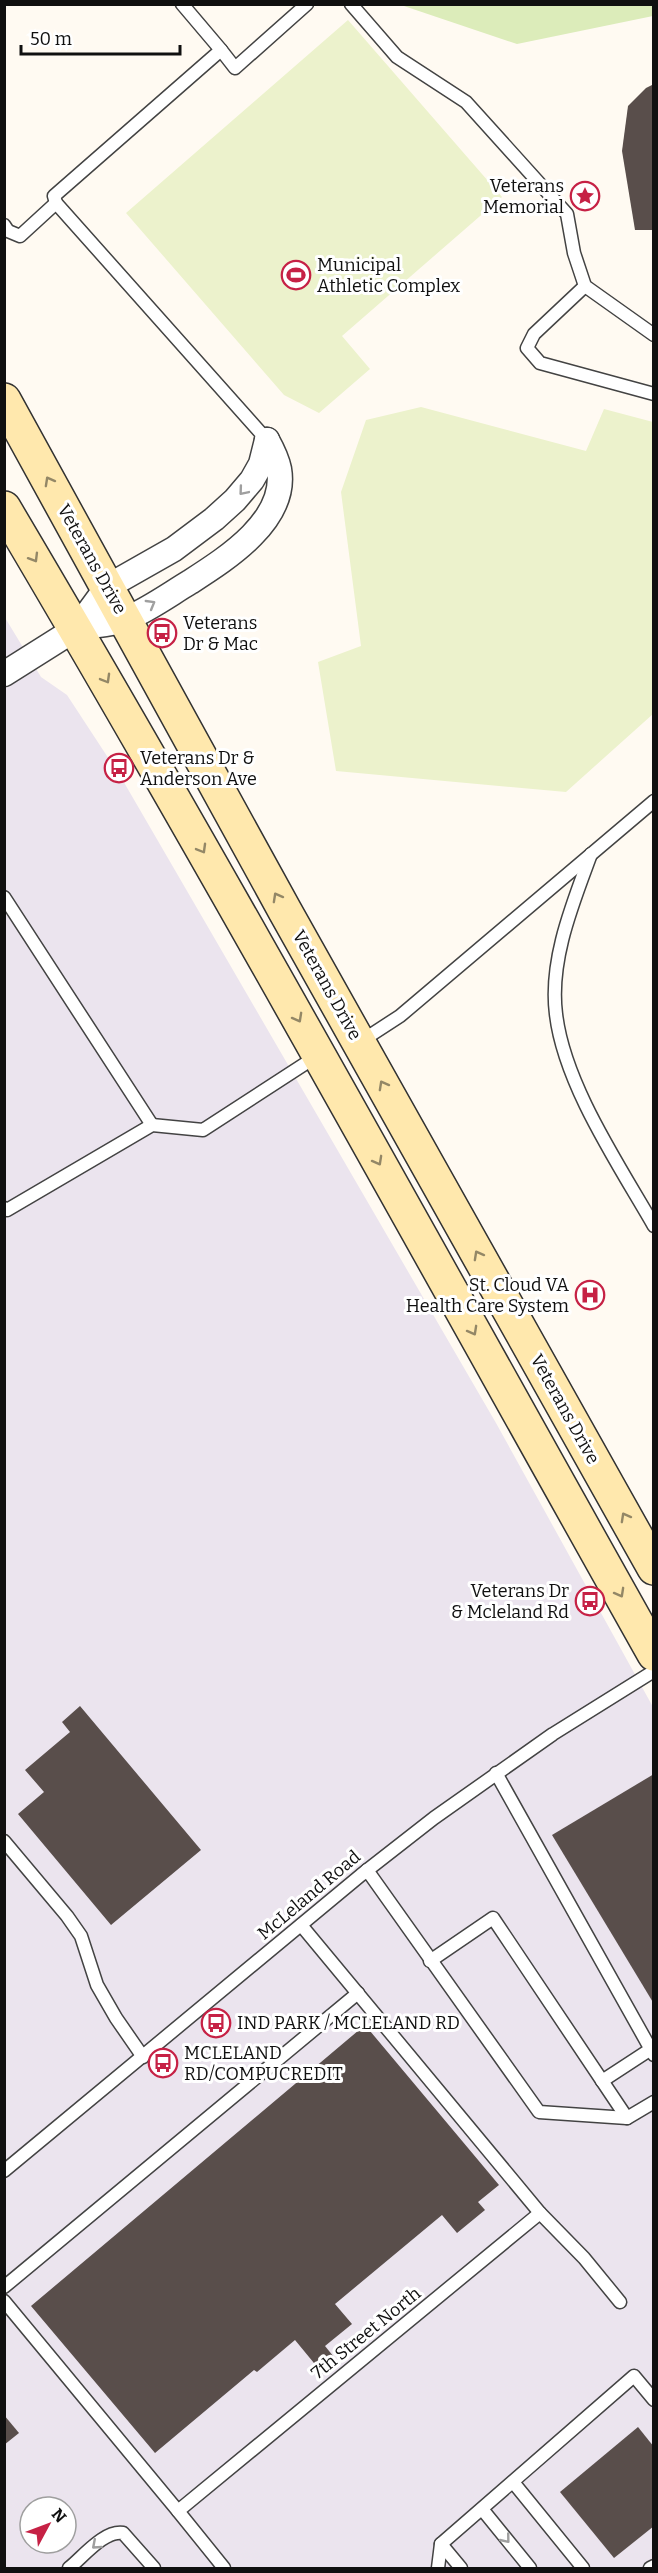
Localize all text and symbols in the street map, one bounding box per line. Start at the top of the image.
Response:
scale bar [21,18,180,56]
text: 50 m [30,28,72,50]
place label: Veterans Memorial [483,175,564,218]
place icon: Veterans Memorial [569,180,601,212]
place label: Municipal Athletic Complex [317,254,460,297]
sports icon: Municipal Athletic Complex [280,259,312,291]
one-way arrow [45,477,56,487]
one-way arrow [239,484,250,495]
street label: Veterans Drive [53,500,131,618]
one-way arrow [27,552,39,562]
one-way arrow [145,600,155,612]
place label: Veterans Dr & Mac [183,612,258,655]
bus stop icon: Veterans Dr & Mac [146,617,178,649]
one-way arrow [98,673,110,683]
place label: Veterans Dr & Anderson Ave [140,747,257,790]
bus stop icon: Veterans Dr & Anderson Ave [103,752,135,784]
one-way arrow [195,842,206,853]
one-way arrow [273,892,284,903]
street label: Veterans Drive [288,926,366,1044]
one-way arrow [291,1012,302,1023]
one-way arrow [379,1081,390,1091]
one-way arrow [371,1155,382,1165]
one-way arrow [474,1251,485,1261]
place label: St. Cloud VA Health Care System [406,1274,569,1317]
hospital icon: St. Cloud VA Health Care System [574,1279,606,1311]
one-way arrow [466,1325,477,1336]
street label: Veterans Drive [526,1350,604,1468]
one-way arrow [621,1513,632,1523]
place label: Veterans Dr & Mcleland Rd [451,1580,569,1623]
bus stop icon: Veterans Dr & Mcleland Rd [574,1585,606,1617]
one-way arrow [612,1587,624,1597]
street label: McLeland Road [253,1845,365,1944]
bus stop icon: IND PARK / MCLELAND RD [200,2007,232,2039]
place label: IND PARK / MCLELAND RD [237,2012,460,2034]
place label: MCLELAND RD/COMPUCREDIT [184,2042,343,2085]
bus stop icon: MCLELAND RD/COMPUCREDIT [147,2047,179,2079]
street label: 7th Street North [307,2282,425,2384]
north arrow [18,2495,78,2555]
text: N [48,2505,70,2526]
one-way arrow [499,2532,510,2543]
one-way arrow [92,2538,103,2549]

